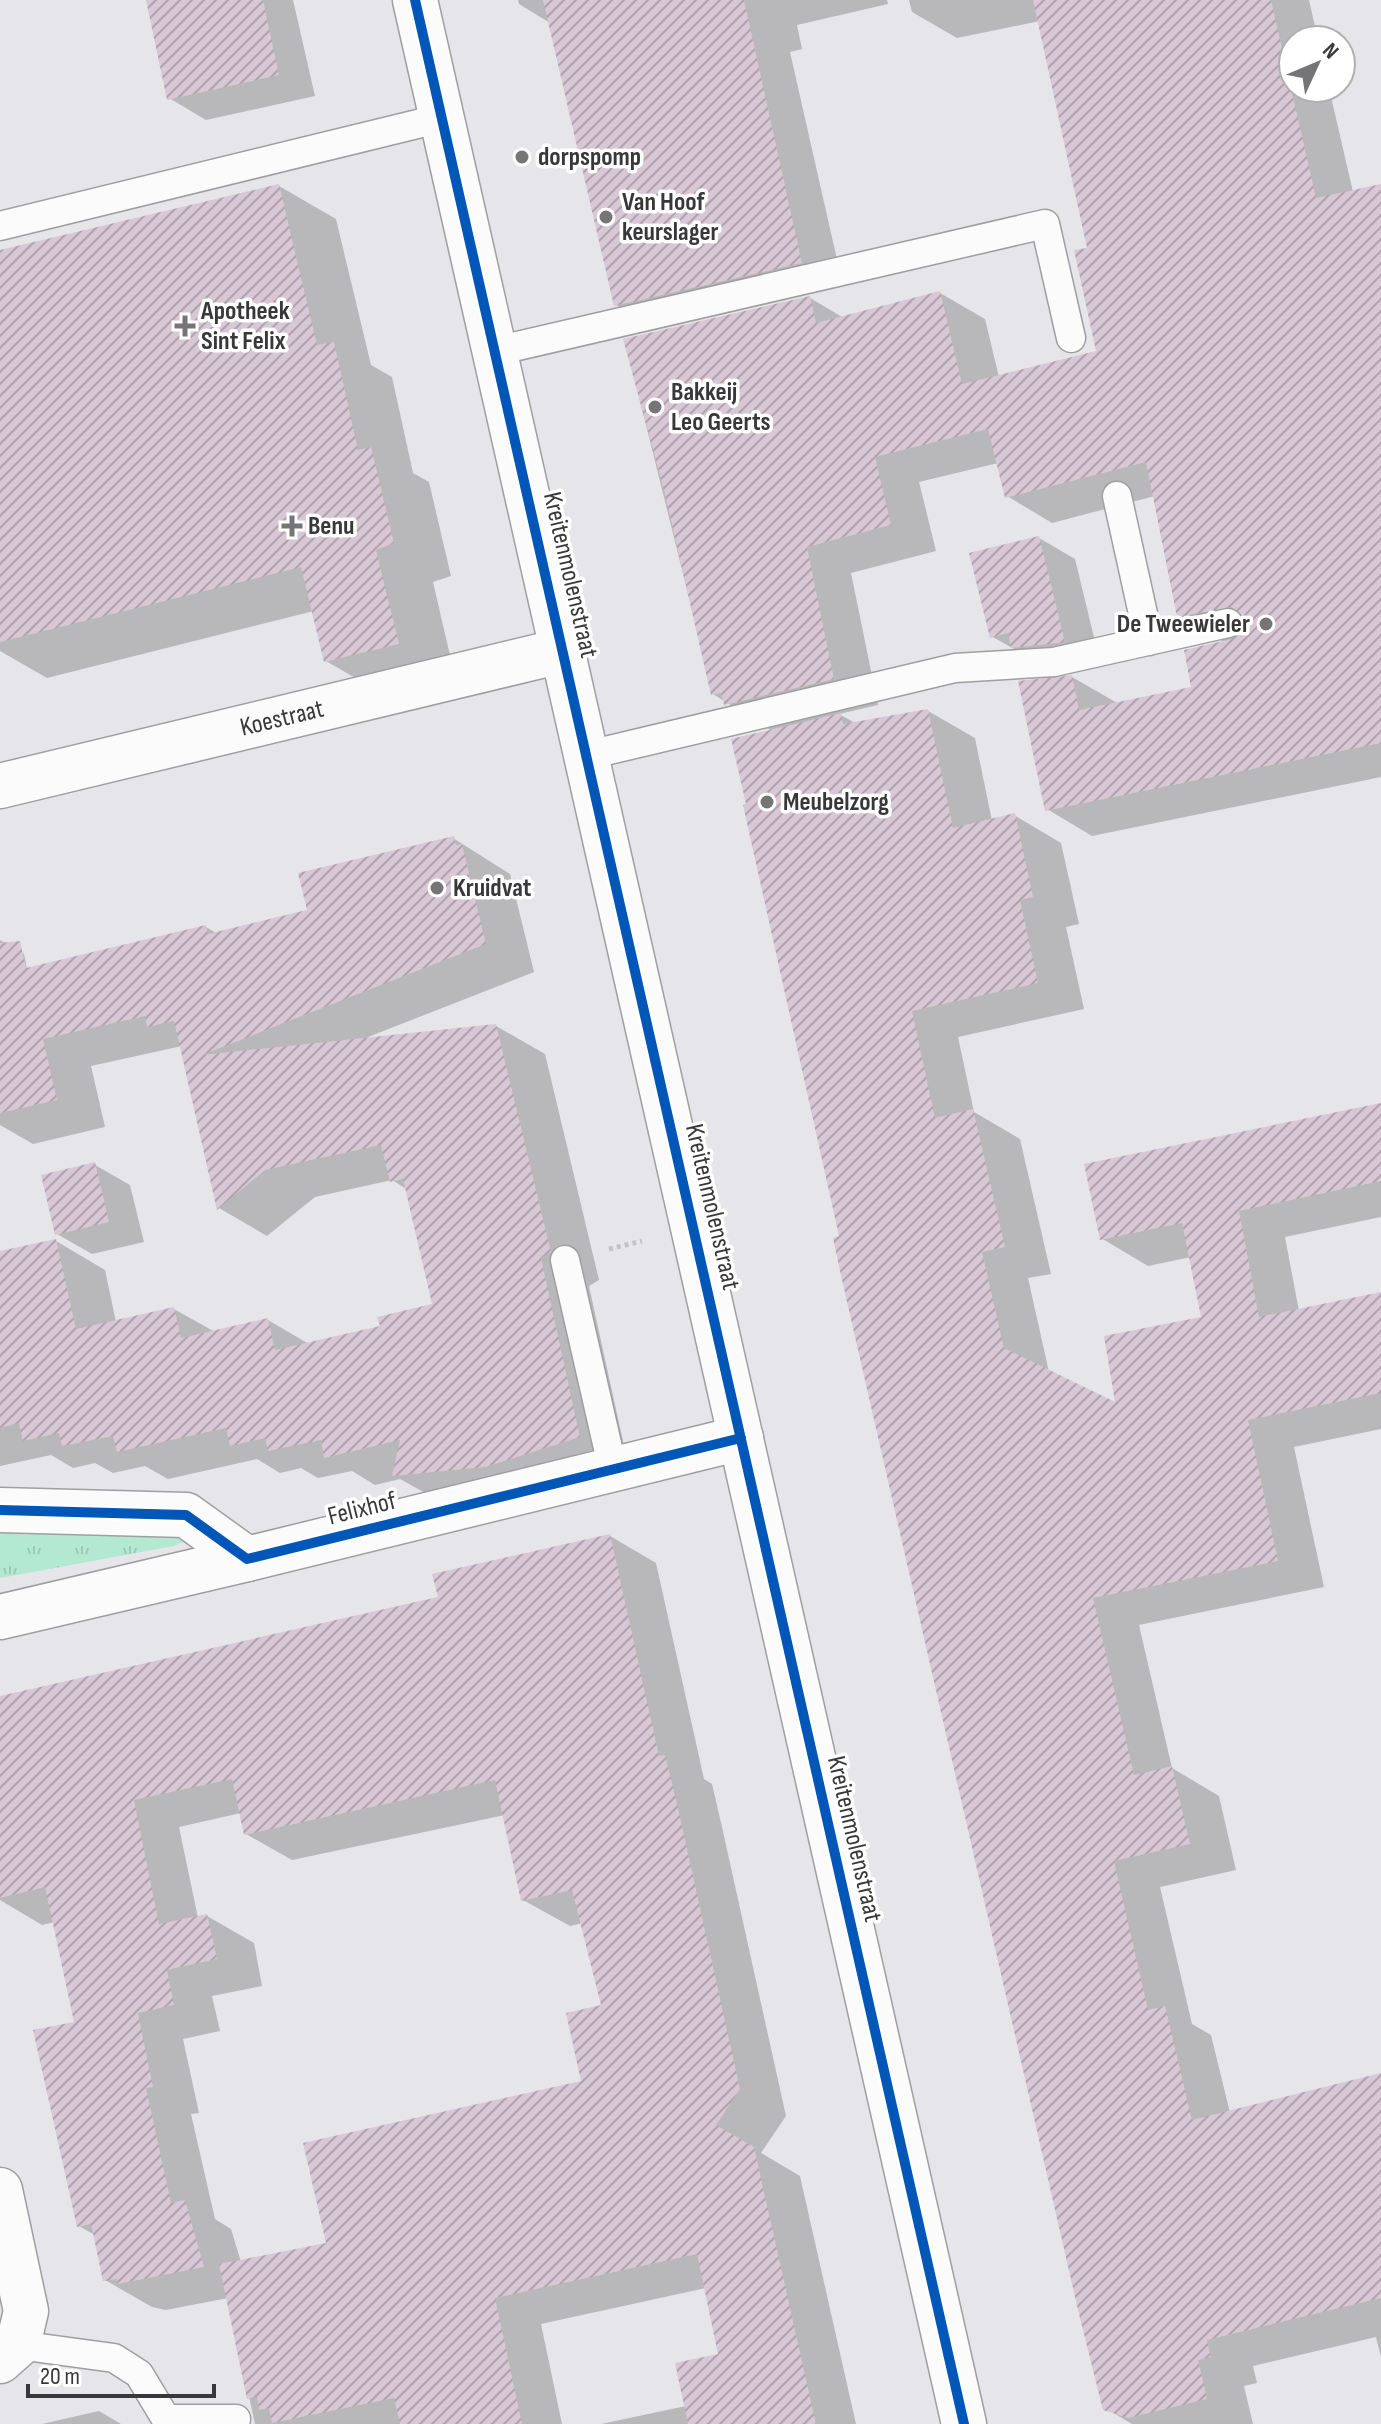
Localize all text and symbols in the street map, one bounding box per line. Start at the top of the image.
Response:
north arrow [1277,24,1357,104]
text: N [1317,38,1344,65]
place label: dorpspomp [538,142,641,173]
marker: dorpspomp [513,148,531,166]
place label: Van Hoof keurslager [622,187,719,248]
marker: Van Hoof keurslager [597,208,615,226]
place label: Apotheek Sint Felix [200,296,290,357]
marker: Apotheek Sint Felix [176,317,194,335]
place label: Bakkeij Leo Geerts [671,377,770,438]
marker: Bakkeij Leo Geerts [646,398,664,416]
street label: Kreitenmolenstraat [536,489,604,661]
place label: Benu [308,511,354,542]
marker: Benu [283,517,301,535]
place label: De Tweewieler [1117,609,1250,640]
marker: De Tweewieler [1257,615,1275,633]
street label: Koestraat [237,693,327,743]
place label: Meubelzorg [783,787,889,818]
marker: Meubelzorg [758,793,776,811]
place label: Kruidvat [453,873,532,904]
marker: Kruidvat [428,879,446,897]
street label: Kreitenmolenstraat [678,1121,746,1293]
street label: Felixhof [325,1485,400,1532]
street label: Kreitenmolenstraat [820,1753,888,1925]
scale bar [28,2348,214,2398]
text: 20 m [40,2362,80,2391]

